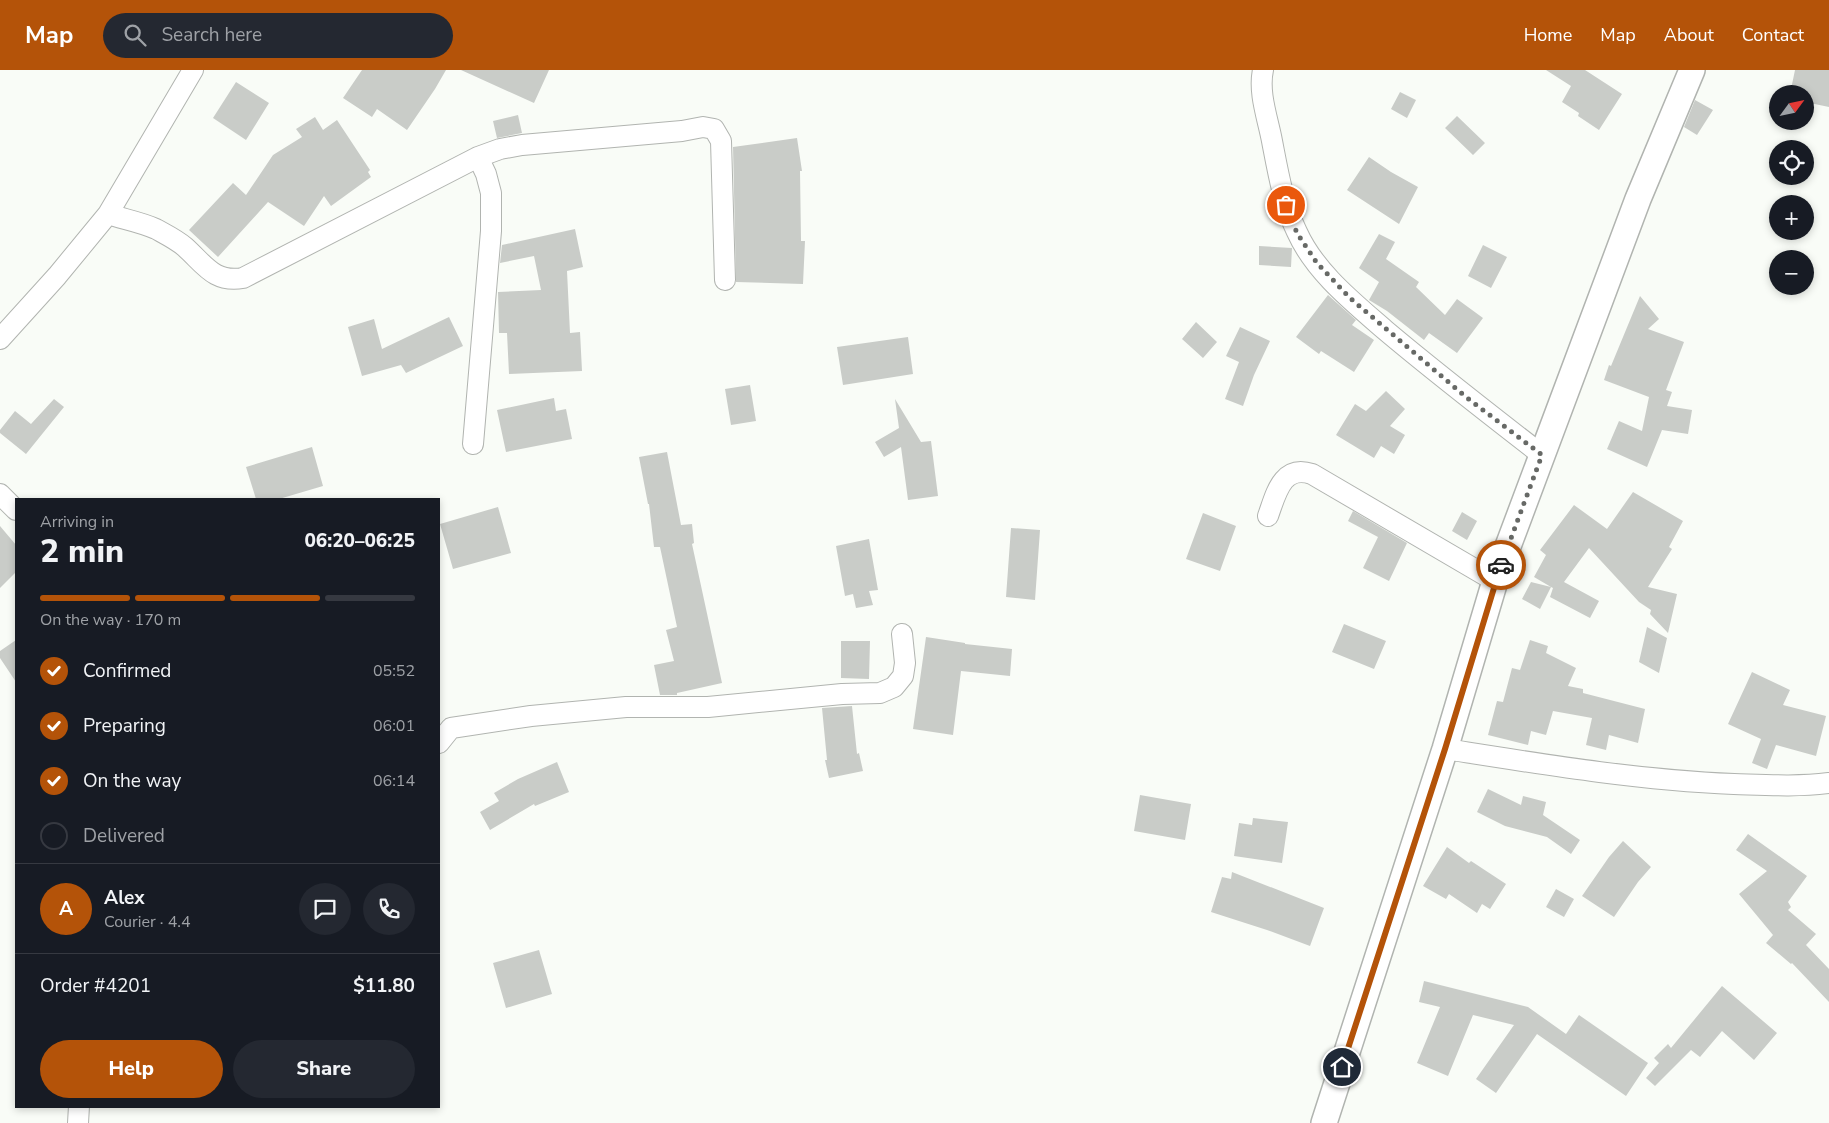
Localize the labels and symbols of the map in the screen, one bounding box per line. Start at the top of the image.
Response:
north arrow [1769,85,1814,130]
pin [1265,184,1307,226]
courier [1476,540,1526,590]
pin [1321,1046,1363,1088]

